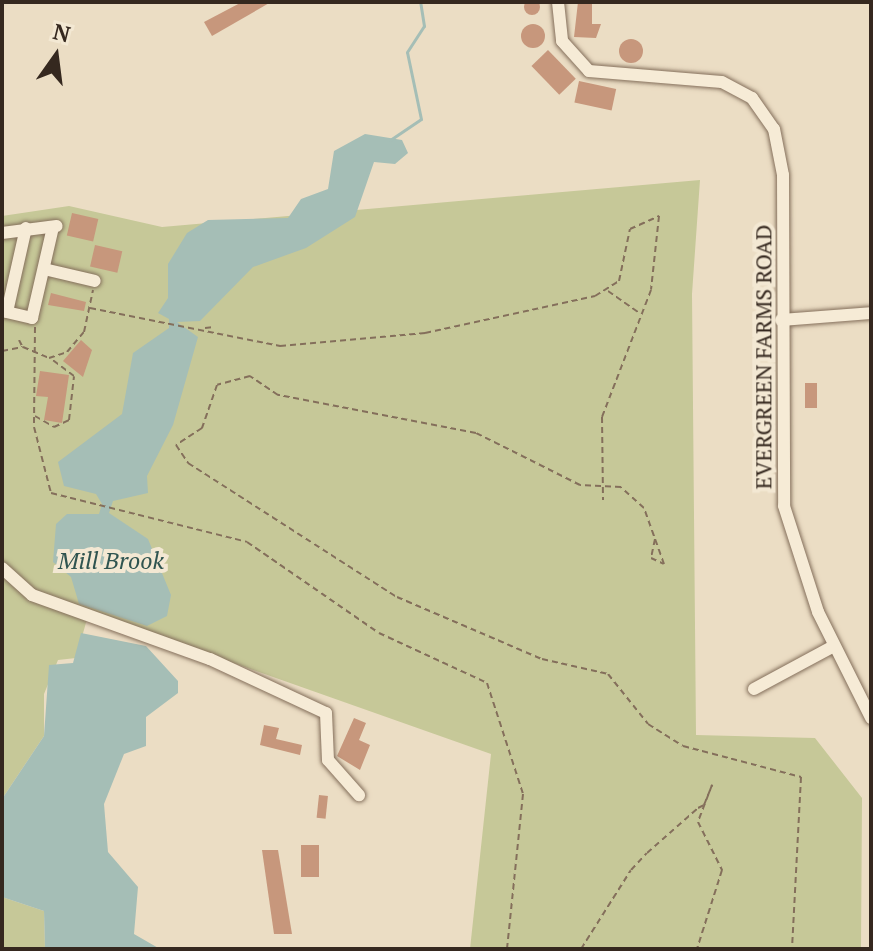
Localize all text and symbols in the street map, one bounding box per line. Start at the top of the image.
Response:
north arrow [16,16,96,96]
text: N [50,16,74,48]
street label: EVERGREEN FARMS ROAD [750,225,776,489]
water label: Mill Brook [58,547,164,575]

